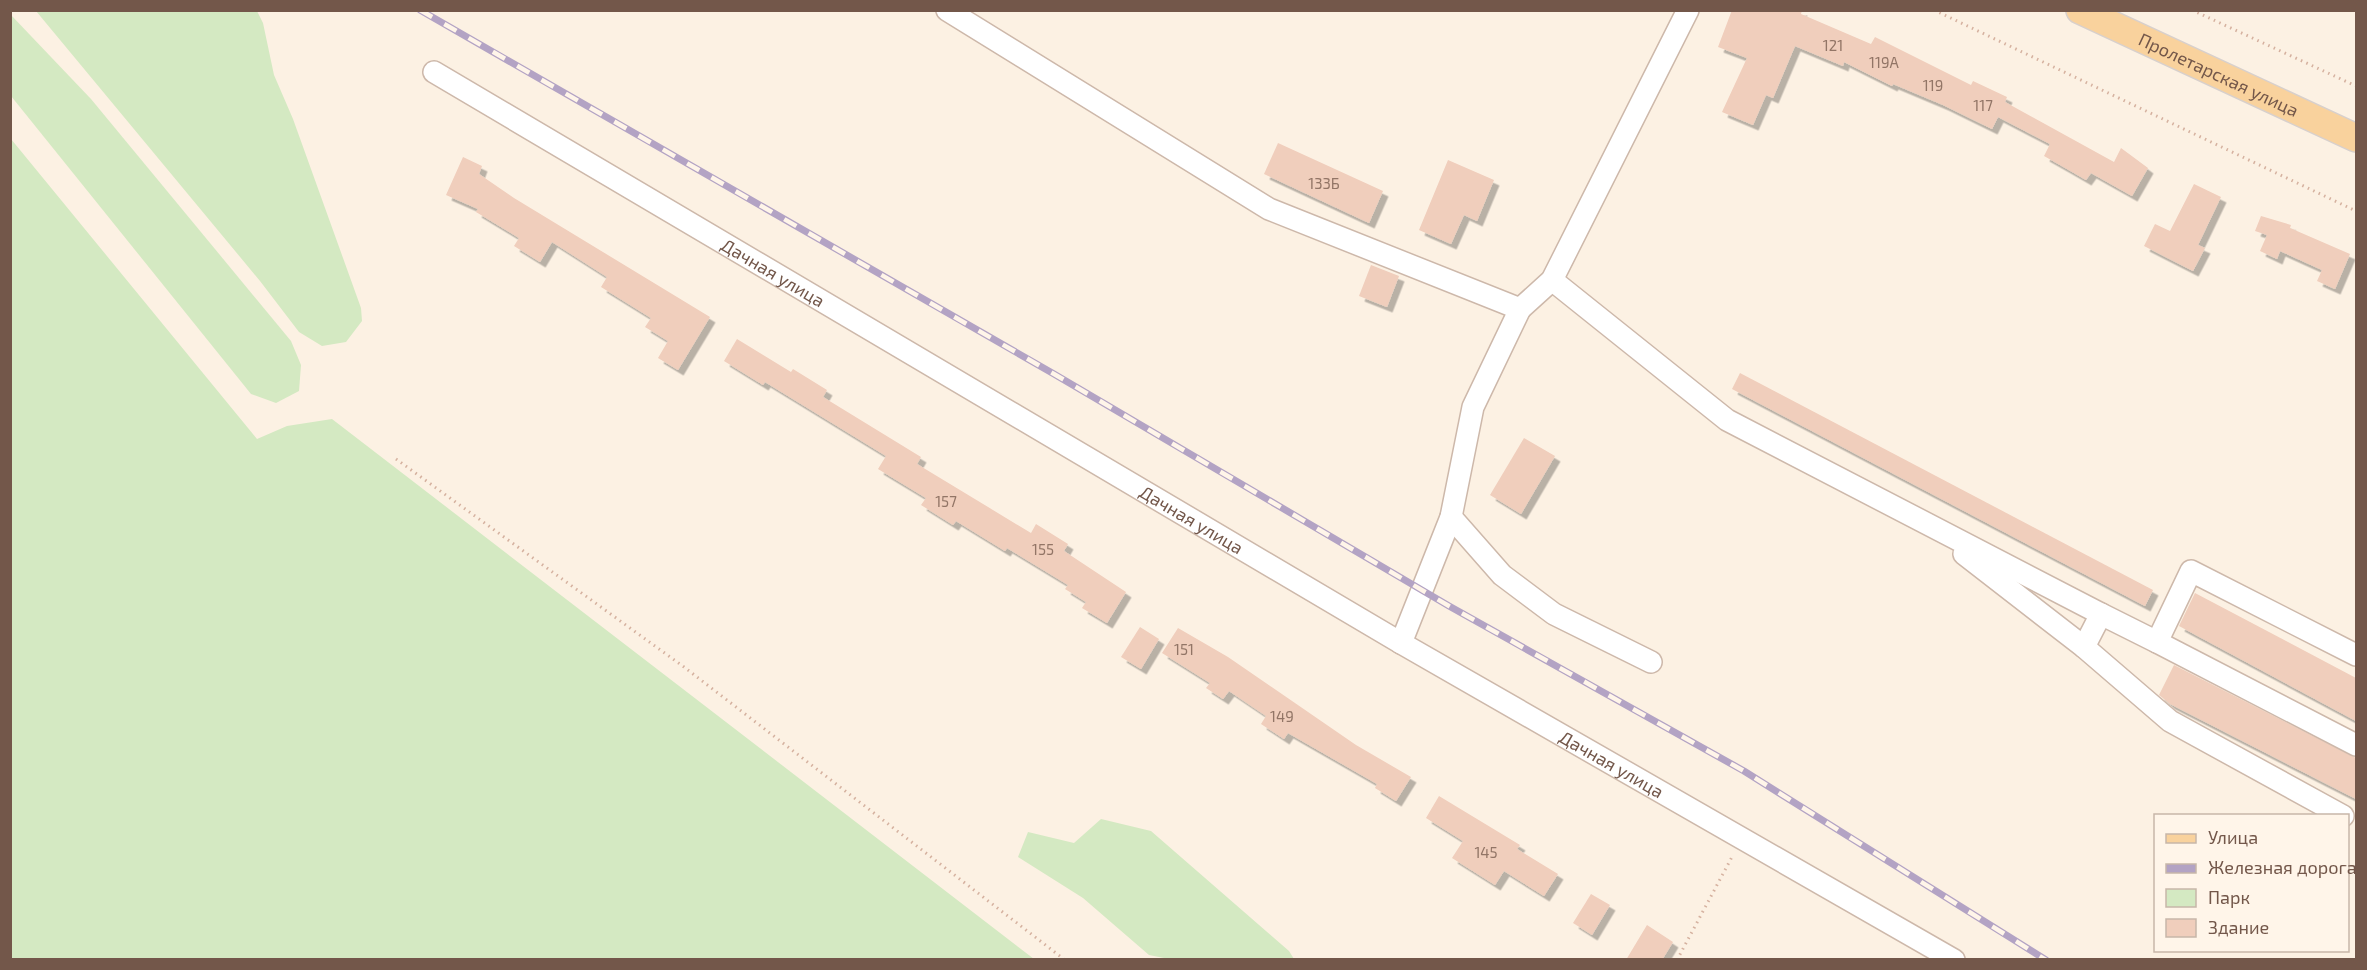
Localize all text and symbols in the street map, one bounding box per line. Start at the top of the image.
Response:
street label: Пролетарская улица [2135,28,2302,121]
house number: 121 [1823,36,1843,54]
house number: 119А [1869,53,1900,71]
house number: 119 [1923,76,1943,94]
house number: 117 [1973,96,1993,114]
house number: 133Б [1308,174,1340,192]
street label: Дачная улица [718,233,829,311]
street label: Дачная улица [1136,480,1248,559]
house number: 157 [935,492,957,510]
house number: 155 [1032,540,1054,558]
house number: 151 [1174,640,1194,658]
house number: 149 [1270,707,1294,725]
street label: Дачная улица [1556,725,1668,802]
legend [2154,814,2349,952]
text: Улица [2208,826,2258,848]
house number: 145 [1474,843,1498,861]
text: Железная дорога [2208,856,2357,878]
text: Парк [2208,886,2250,908]
text: Здание [2208,916,2269,938]

